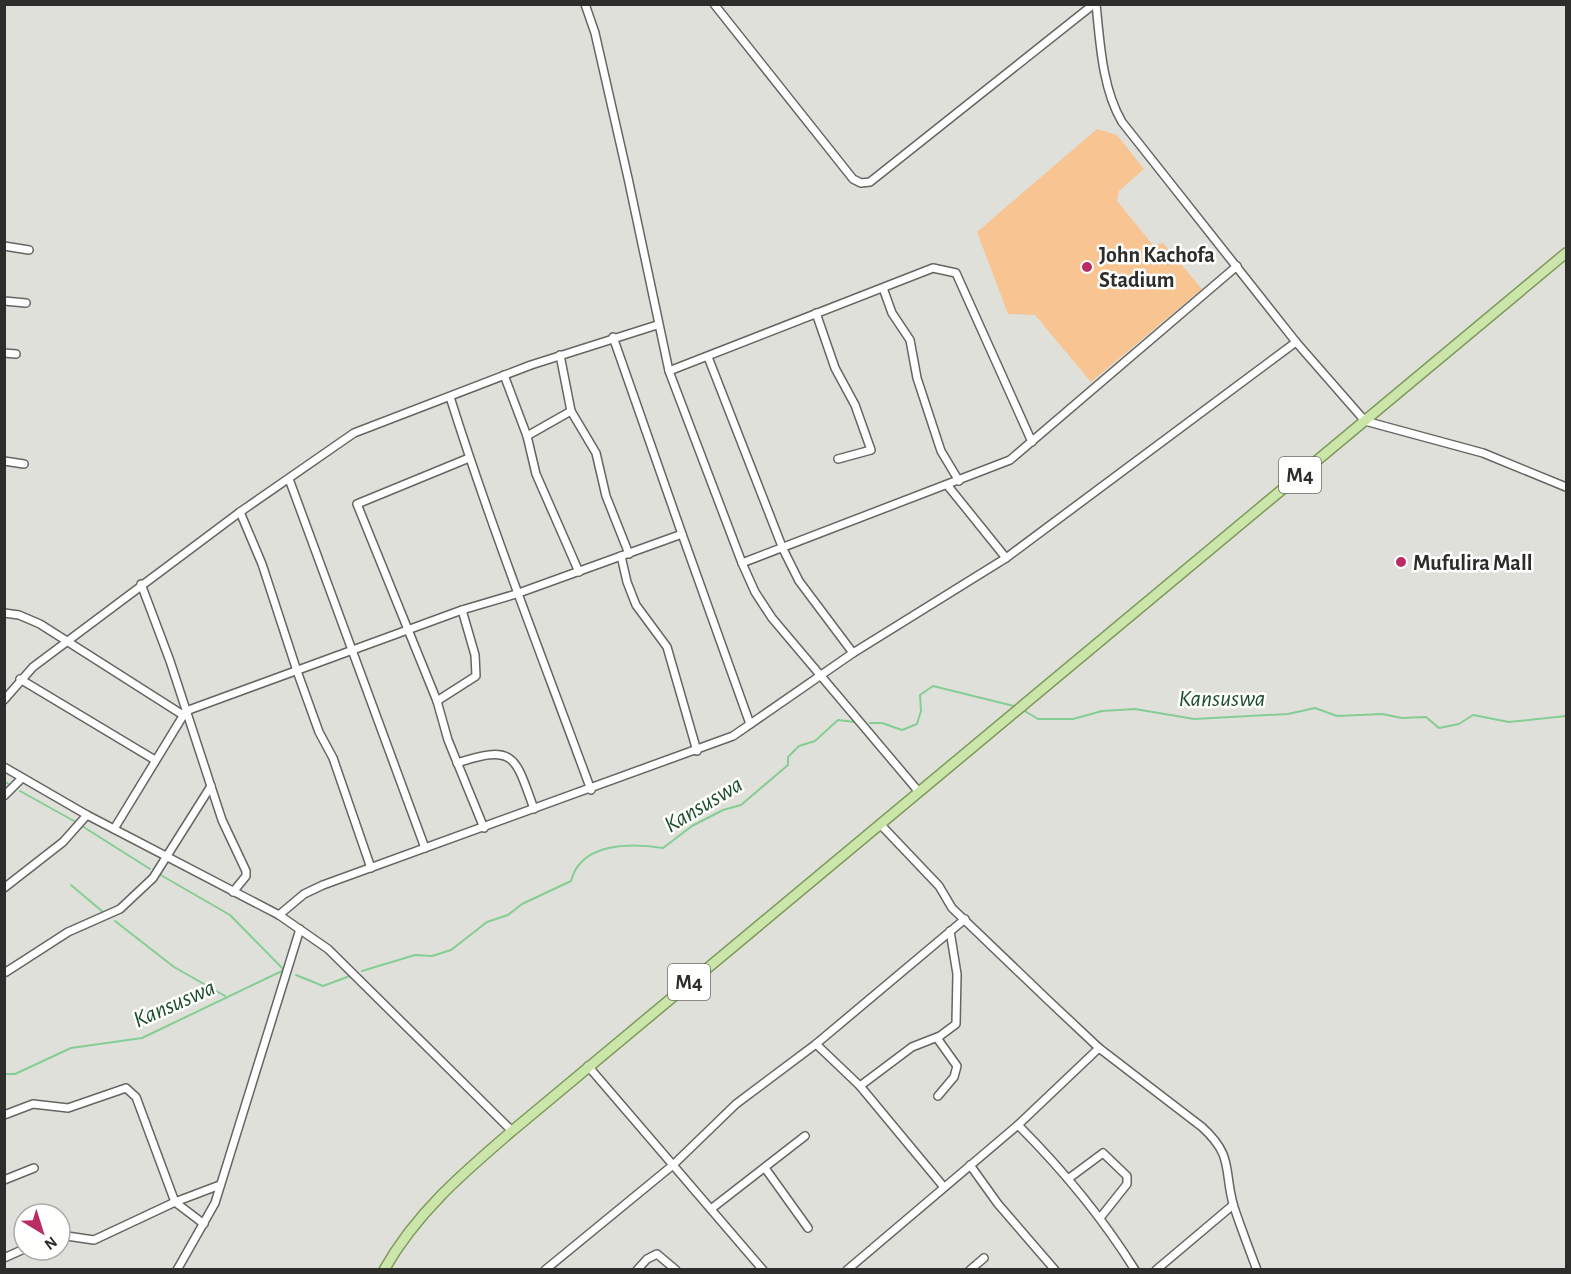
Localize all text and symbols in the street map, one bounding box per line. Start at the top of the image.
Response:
place label: John Kachofa Stadium [1099,244,1215,291]
marker: John Kachofa Stadium [1080,260,1094,274]
road number: M4 [1279,457,1321,493]
place label: Mufulira Mall [1413,552,1533,574]
marker: Mufulira Mall [1394,555,1408,569]
water label: Kansuswa [1179,687,1265,711]
water label: Kansuswa [660,772,747,837]
road number: M4 [668,964,710,1000]
water label: Kansuswa [130,975,219,1033]
north arrow [12,1202,72,1262]
text: N [41,1233,60,1253]

